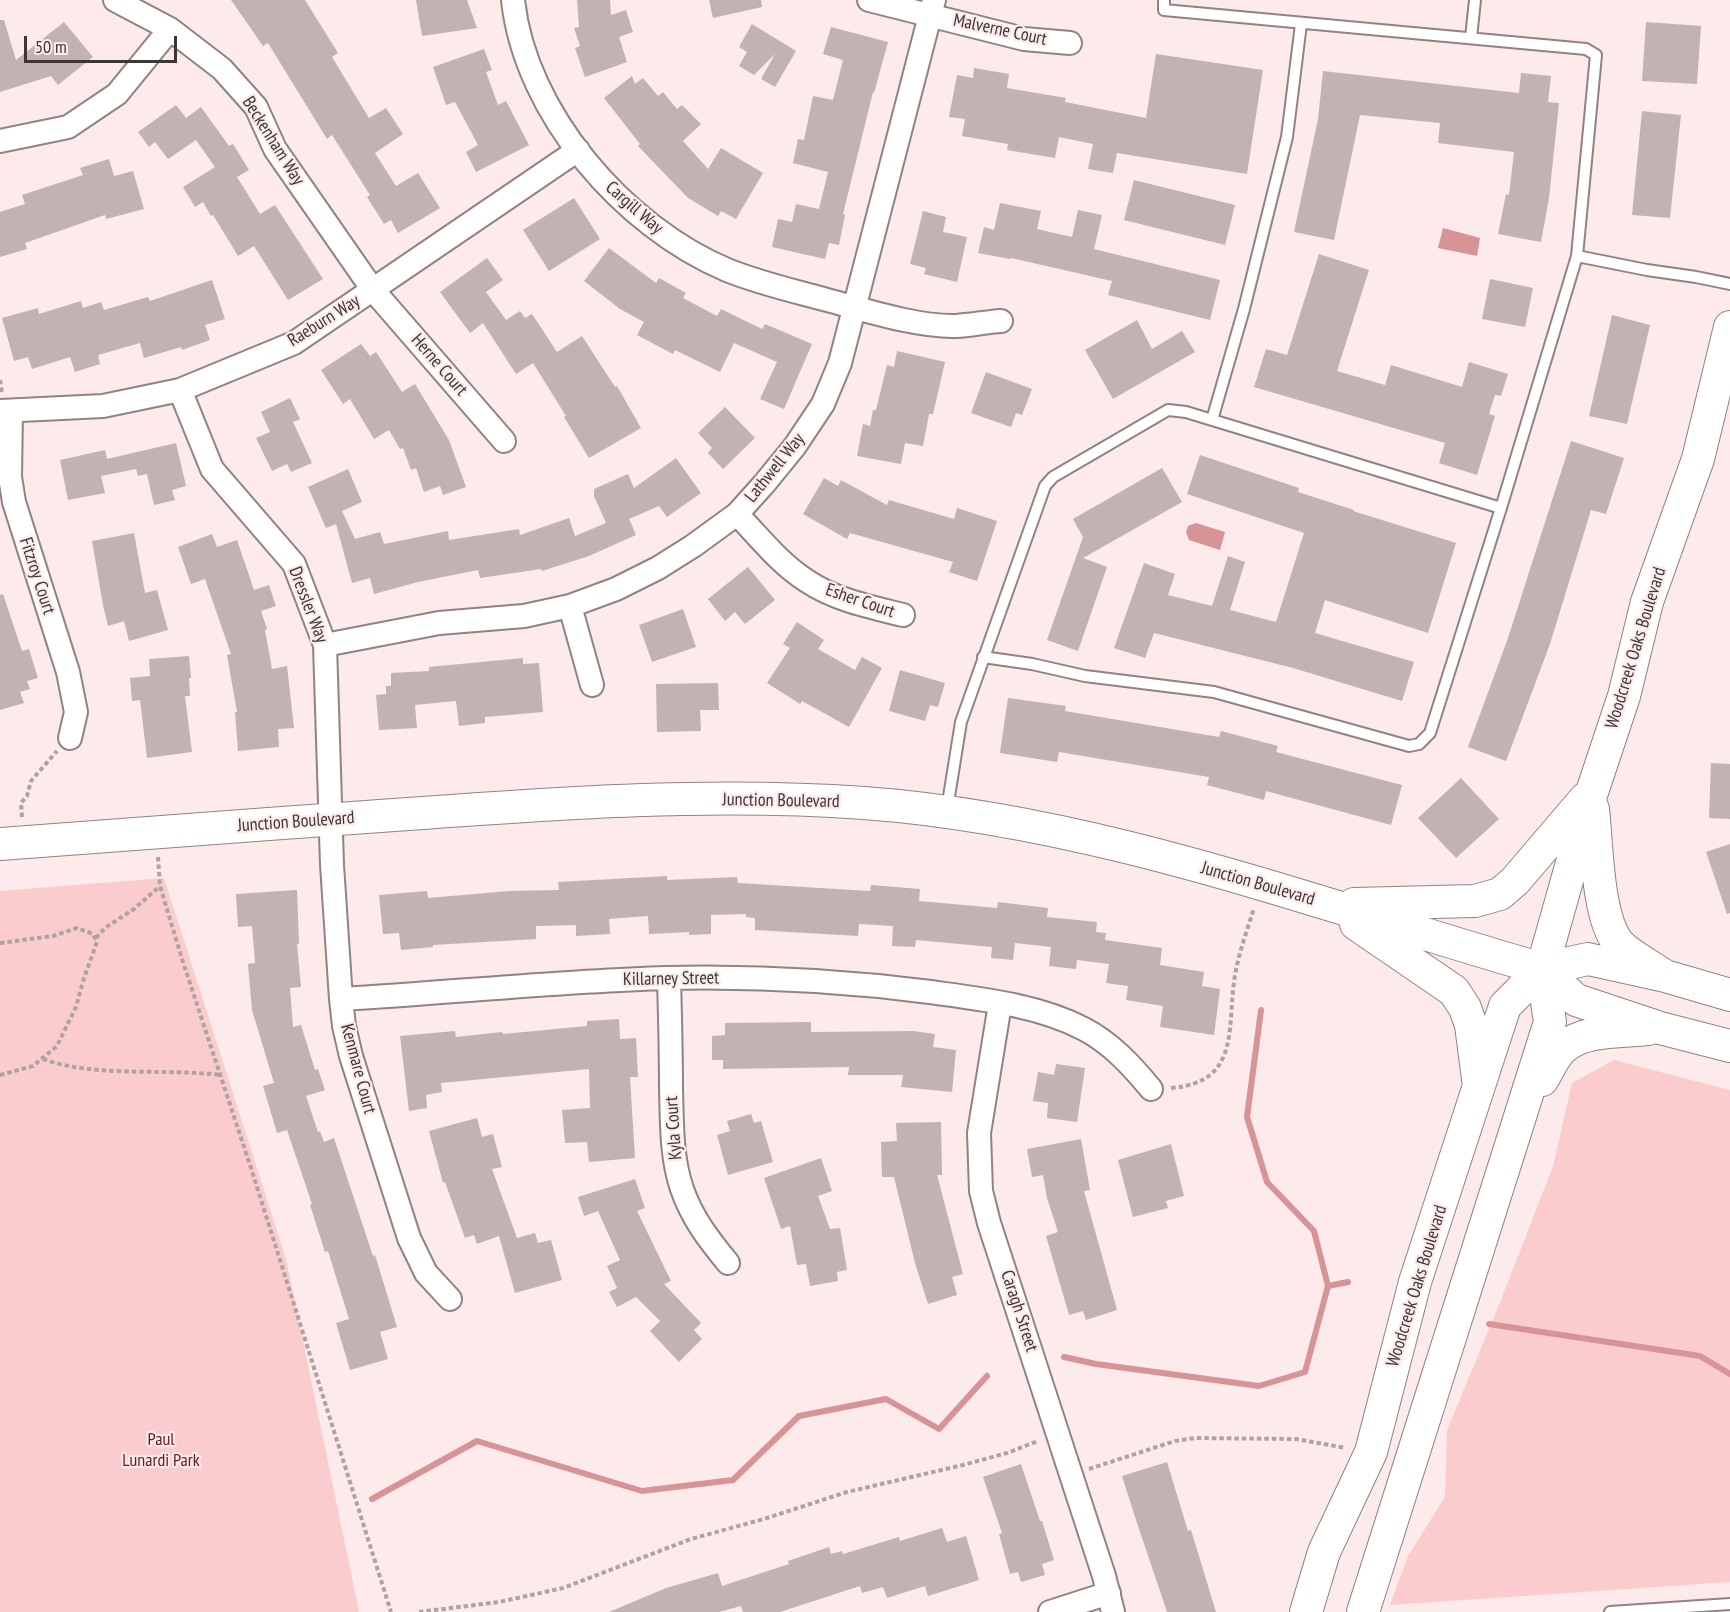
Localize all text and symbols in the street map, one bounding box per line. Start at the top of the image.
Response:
street label: Malverne Court [951,10,1049,50]
scale bar [27,24,180,62]
text: 50 m [35,35,67,58]
street label: Beckenham Way [237,93,309,189]
street label: Cargill Way [601,177,667,239]
street label: Raeburn Way [284,290,364,352]
street label: Herne Court [406,330,472,400]
street label: Lathwell Way [741,429,809,507]
street label: Fitzroy Court [14,535,60,617]
street label: Dressler Way [284,564,332,646]
street label: Woodcreek Oaks Boulevard [1601,565,1671,731]
street label: Esher Court [823,579,897,623]
street label: Junction Boulevard [722,789,840,813]
street label: Junction Boulevard [237,807,355,837]
street label: Junction Boulevard [1199,857,1317,911]
street label: Killarney Street [623,967,719,991]
street label: Kenmare Court [336,1022,380,1116]
street label: Kyla Court [661,1095,687,1161]
street label: Woodcreek Oaks Boulevard [1382,1203,1452,1369]
street label: Caragh Street [996,1268,1042,1354]
park label: Paul Lunardi Park [122,1429,200,1472]

